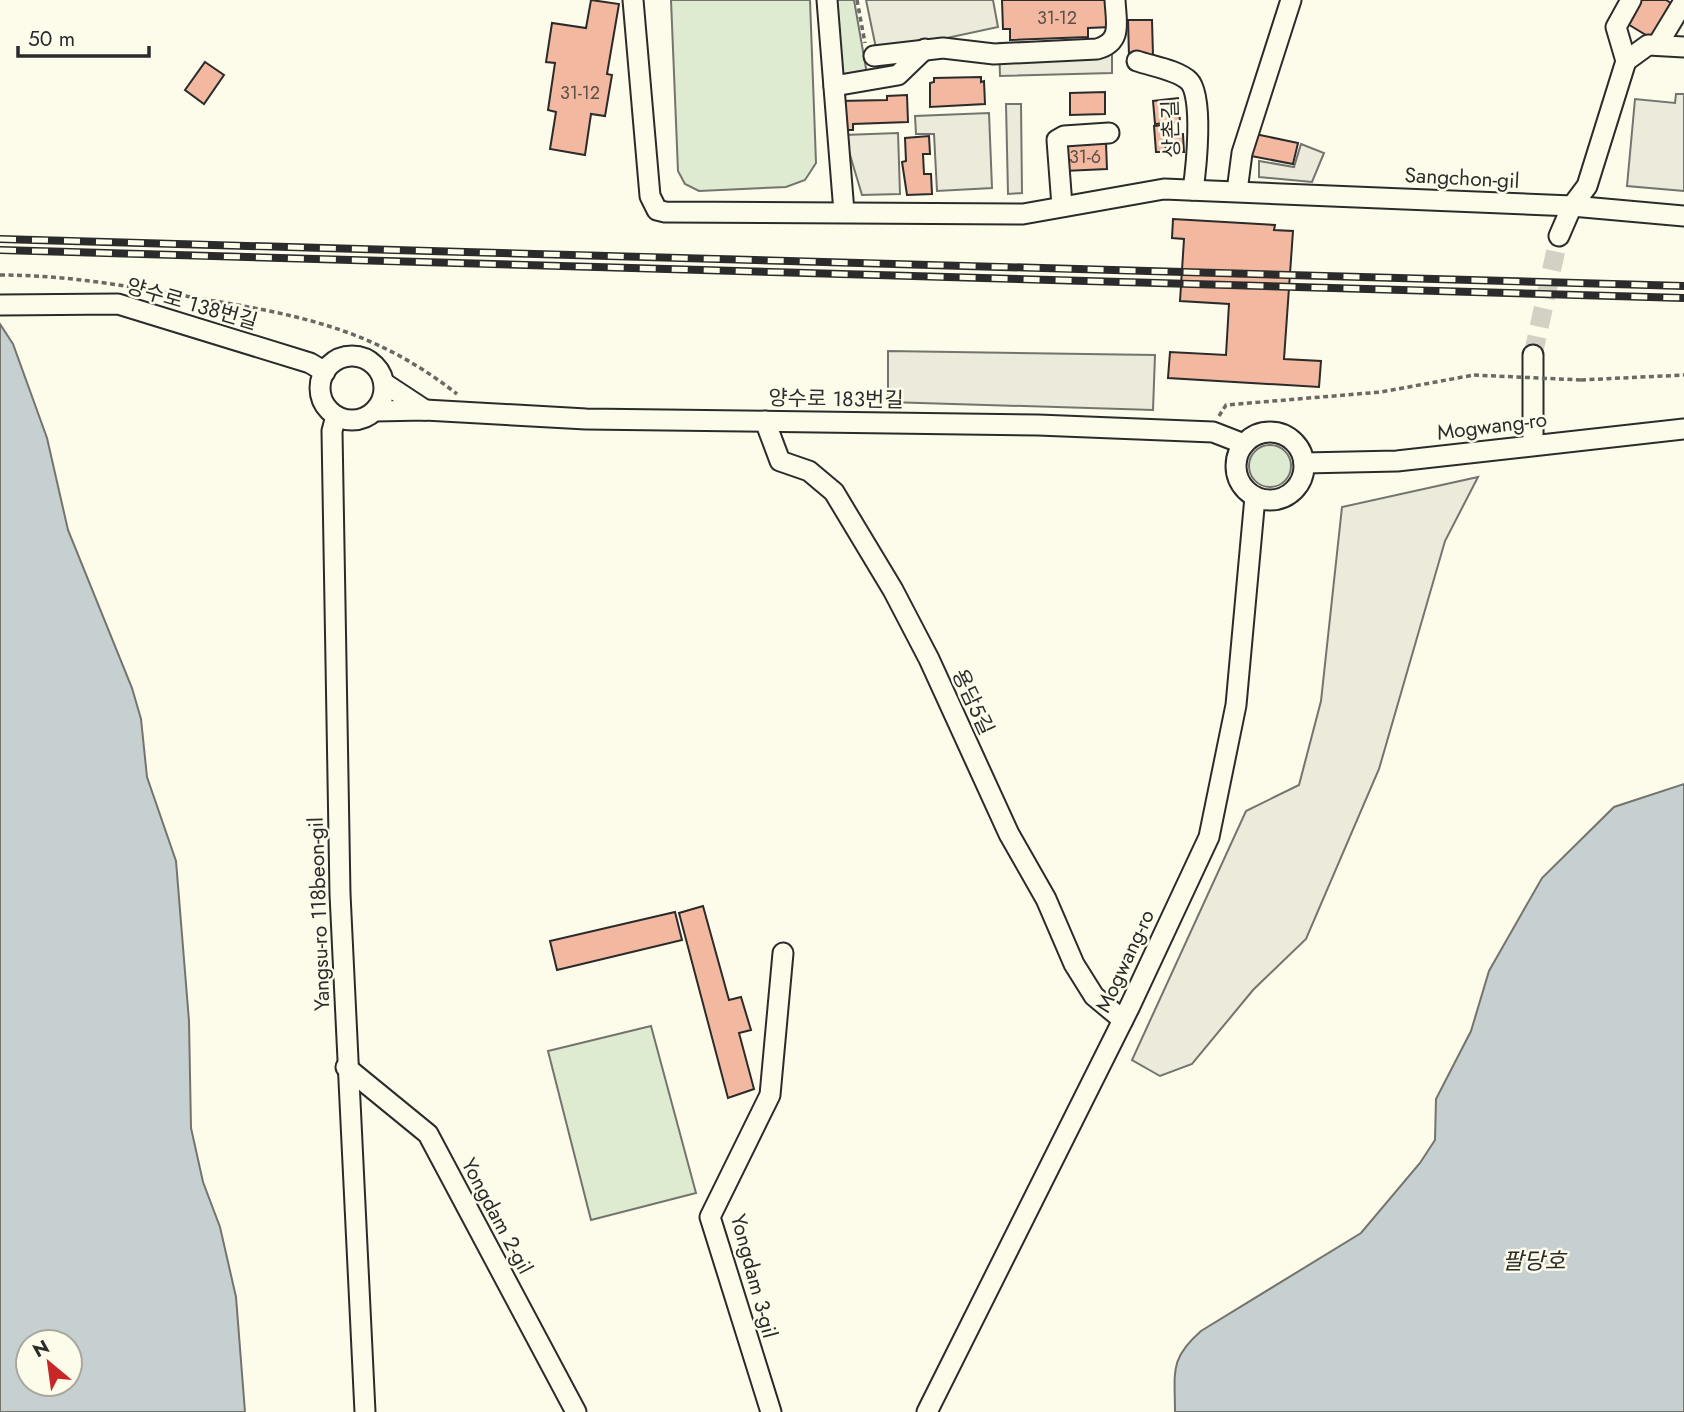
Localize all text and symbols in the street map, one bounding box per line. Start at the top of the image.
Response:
house number: 31-12 [1037,5,1077,31]
scale bar [18,14,149,58]
text: 50 m [28,24,75,54]
house number: 31-12 [560,80,600,106]
street label: 상촌길 [1155,100,1187,158]
house number: 31-6 [1069,144,1101,170]
street label: Sangchon-gil [1404,160,1520,196]
street label: 양수로 138번길 [123,271,261,337]
street label: 양수로 183번길 [768,383,904,415]
street label: Mogwang-ro [1435,404,1549,448]
street label: 용담5길 [945,664,1001,740]
street label: Yangsu-ro 118beon-gil [301,817,337,1011]
street label: Mogwang-ro [1088,905,1162,1017]
street label: Yongdam 2-gil [454,1153,540,1279]
street label: Yongdam 3-gil [723,1211,785,1341]
water label: 팔당호 [1502,1244,1568,1278]
north arrow [14,1328,84,1398]
text: N [28,1333,54,1364]

